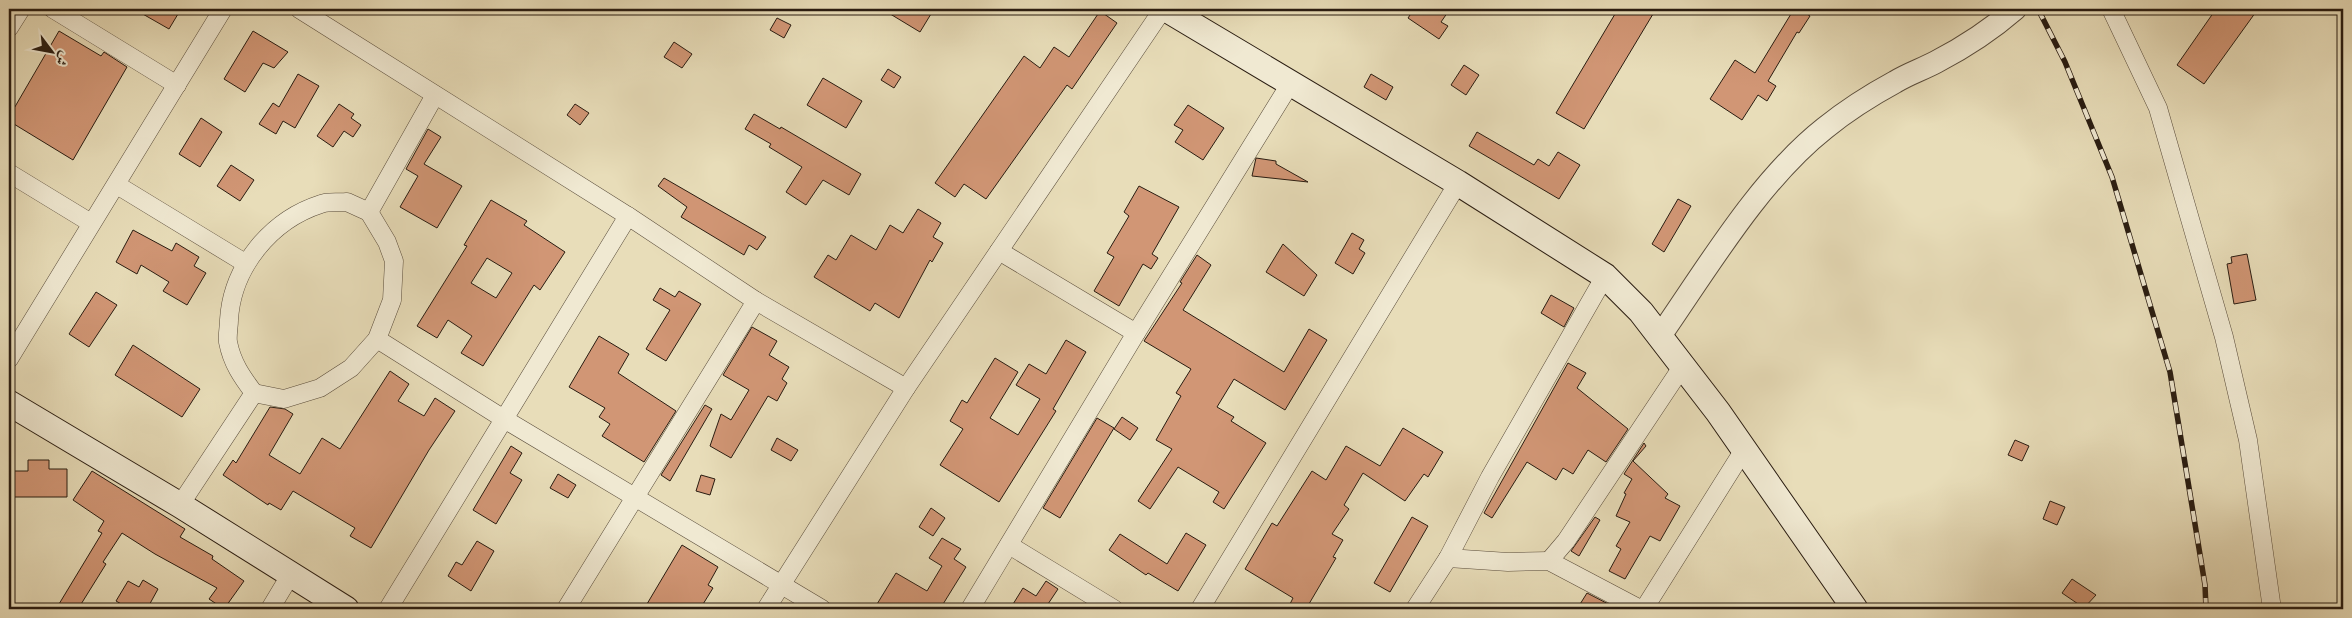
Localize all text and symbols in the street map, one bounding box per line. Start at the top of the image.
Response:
north arrow [28,28,78,78]
text: ش [51,48,73,69]

